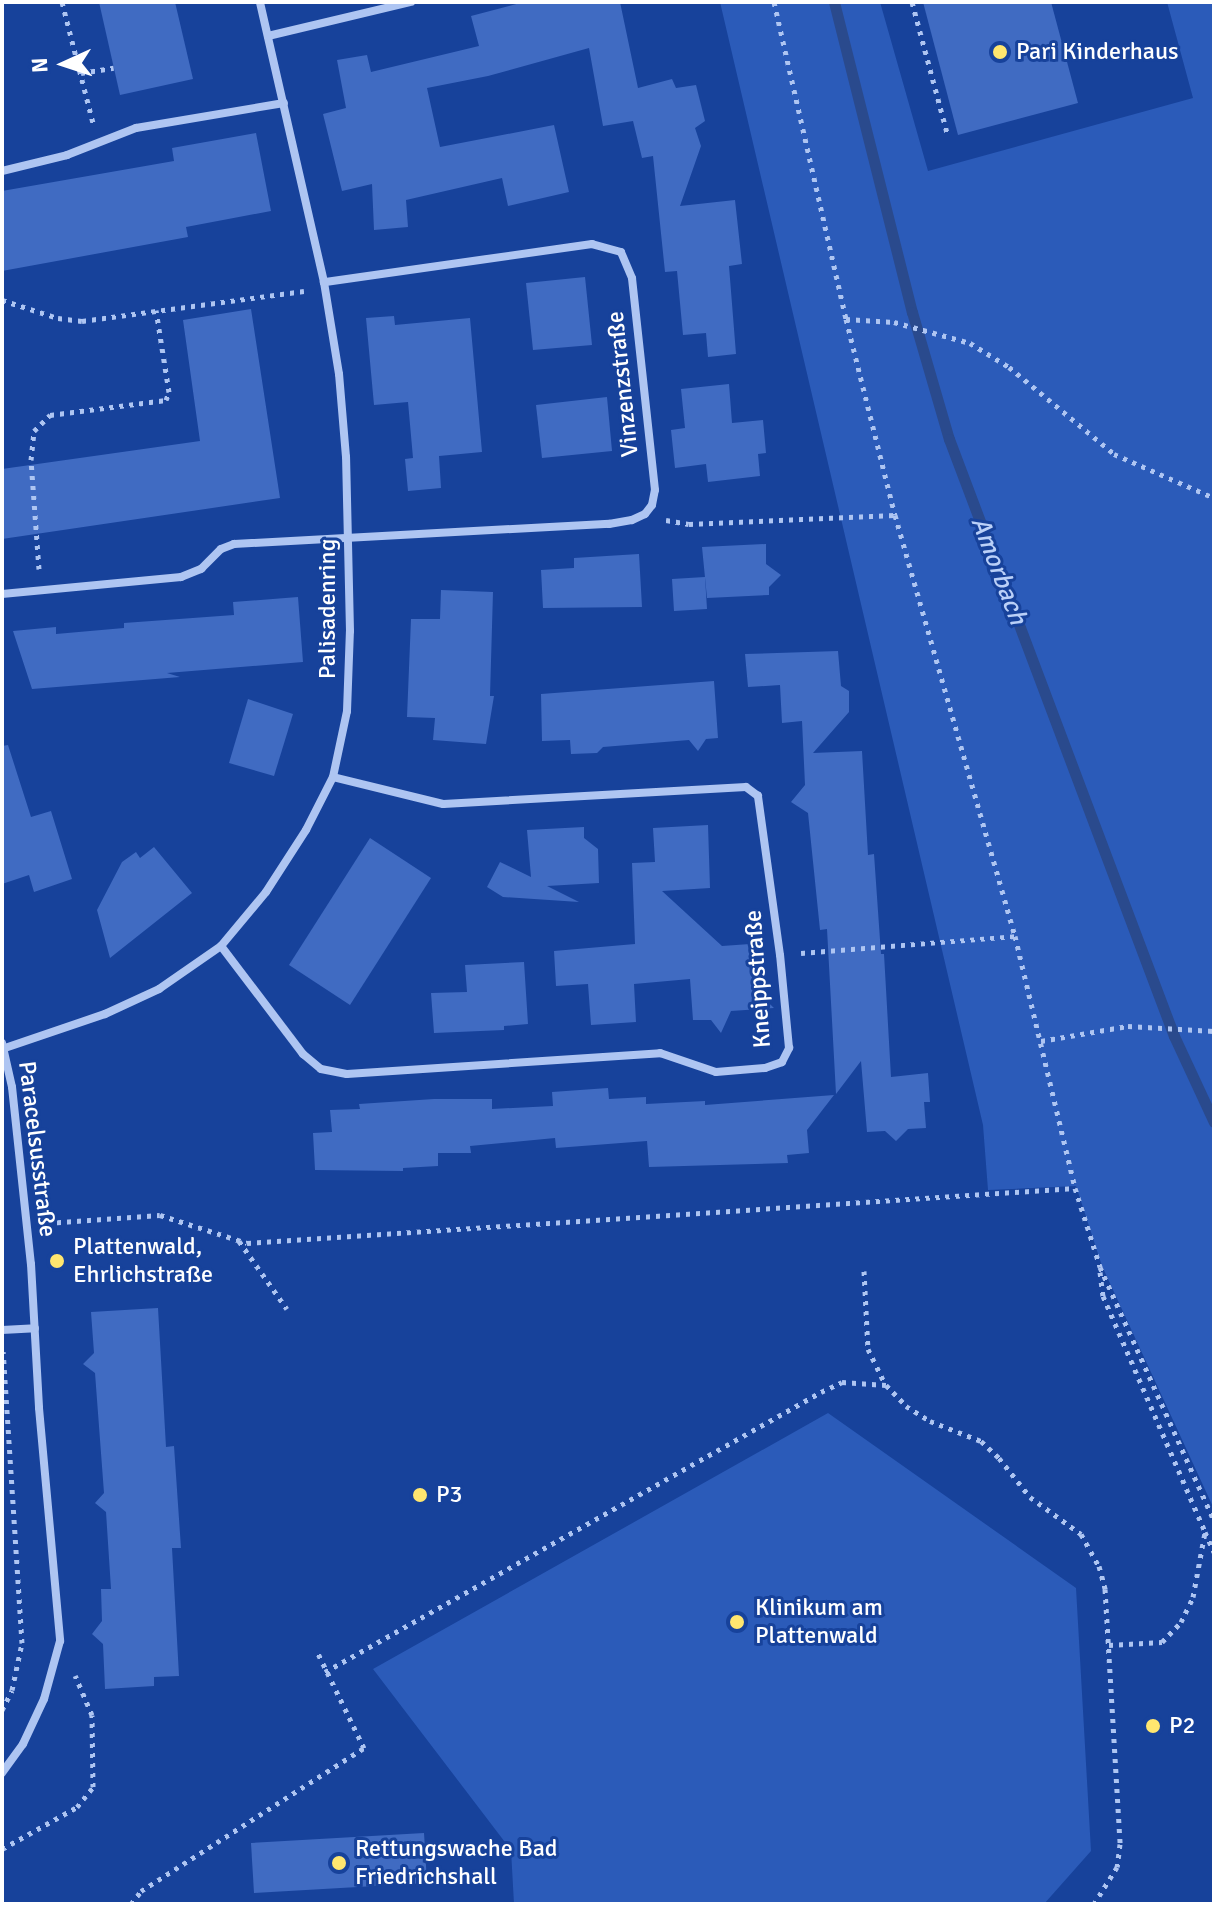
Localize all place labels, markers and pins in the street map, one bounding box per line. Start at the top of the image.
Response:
place label: Pari Kinderhaus [1016,38,1179,66]
marker: Pari Kinderhaus [991,43,1009,61]
place label: Plattenwald, Ehrlichstraße [73,1233,213,1289]
marker: Plattenwald, Ehrlichstraße [48,1252,66,1270]
place label: P3 [436,1481,463,1509]
marker: P3 [411,1486,429,1504]
place label: Klinikum am Plattenwald [755,1594,883,1650]
marker: Klinikum am Plattenwald [726,1611,748,1633]
place label: P2 [1169,1712,1196,1740]
marker: P2 [1144,1717,1162,1735]
place label: Rettungswache Bad Friedrichshall [355,1835,557,1891]
marker: Rettungswache Bad Friedrichshall [330,1854,348,1872]

